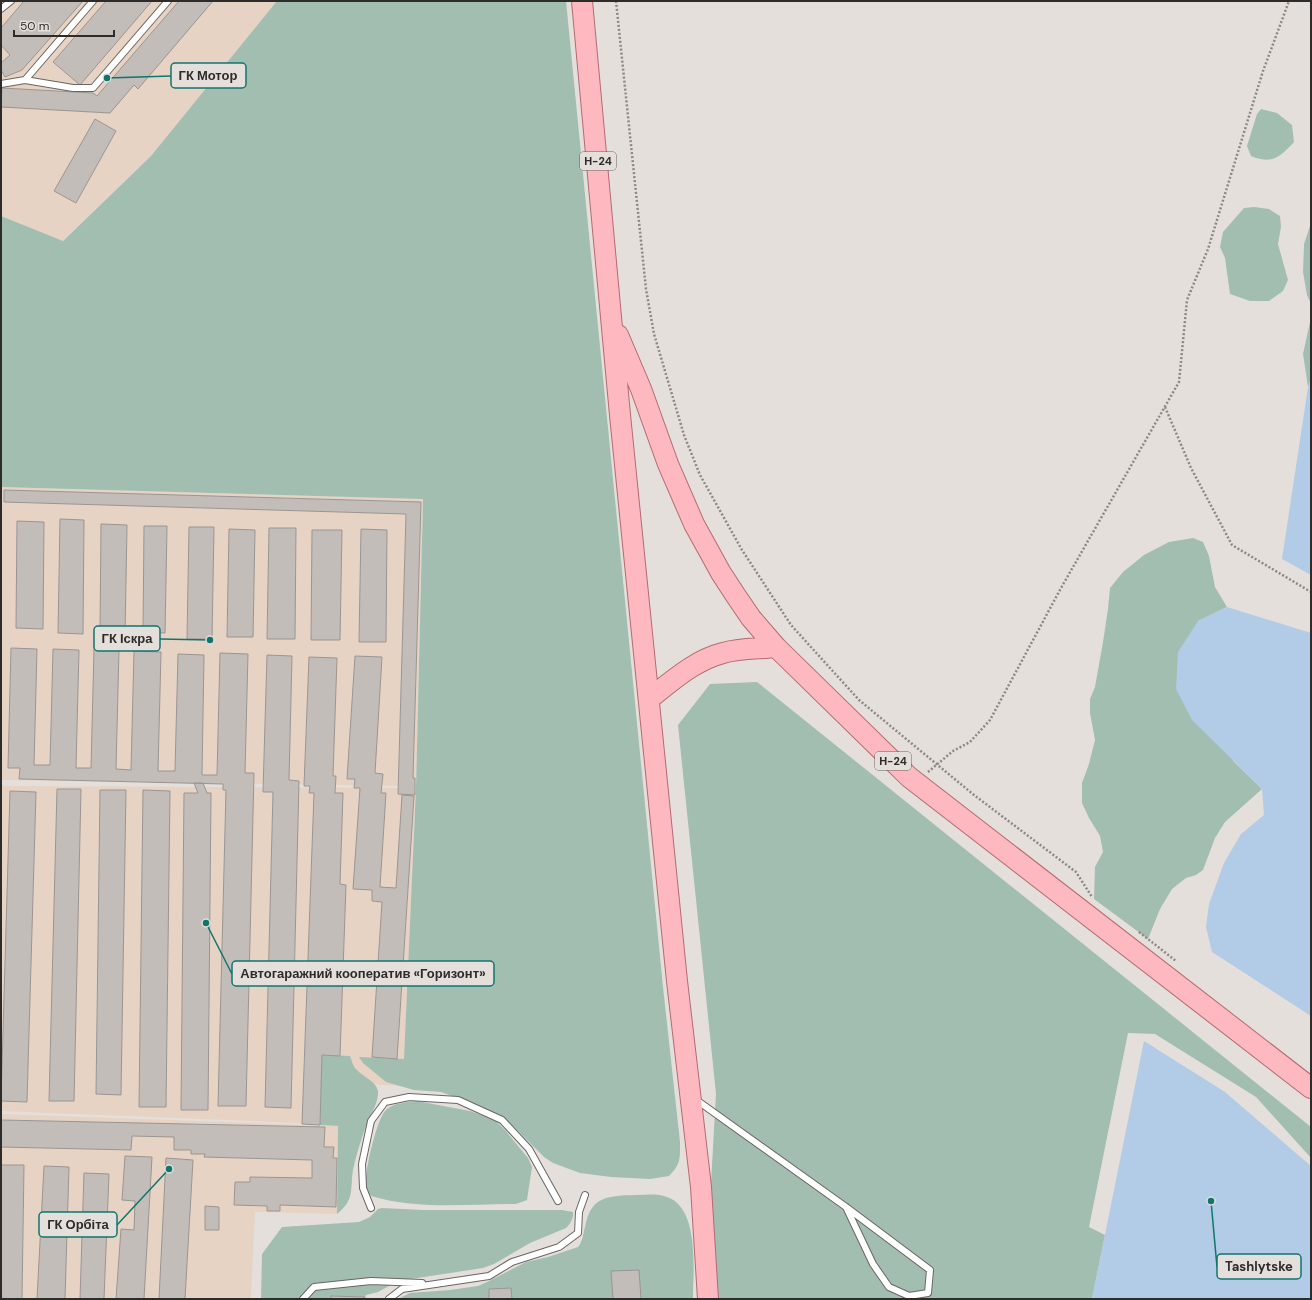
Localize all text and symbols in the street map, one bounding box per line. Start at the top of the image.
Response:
scale bar [14,12,114,38]
text: 50 m [20,18,49,34]
callout: ГК Мотор [171,63,246,88]
text: ГК Мотор [179,67,237,84]
road number: Н-24 [580,152,616,170]
callout: ГК Іскра [94,626,160,651]
text: ГК Іскра [102,630,153,647]
road number: Н-24 [875,752,911,770]
callout: Автогаражний кооператив «Горизонт» [232,961,494,986]
text: Автогаражний кооператив «Горизонт» [240,965,486,982]
callout: ГК Орбіта [39,1212,117,1237]
text: ГК Орбіта [47,1216,110,1233]
callout: Tashlytske [1217,1254,1301,1279]
text: Tashlytske [1225,1258,1293,1275]

